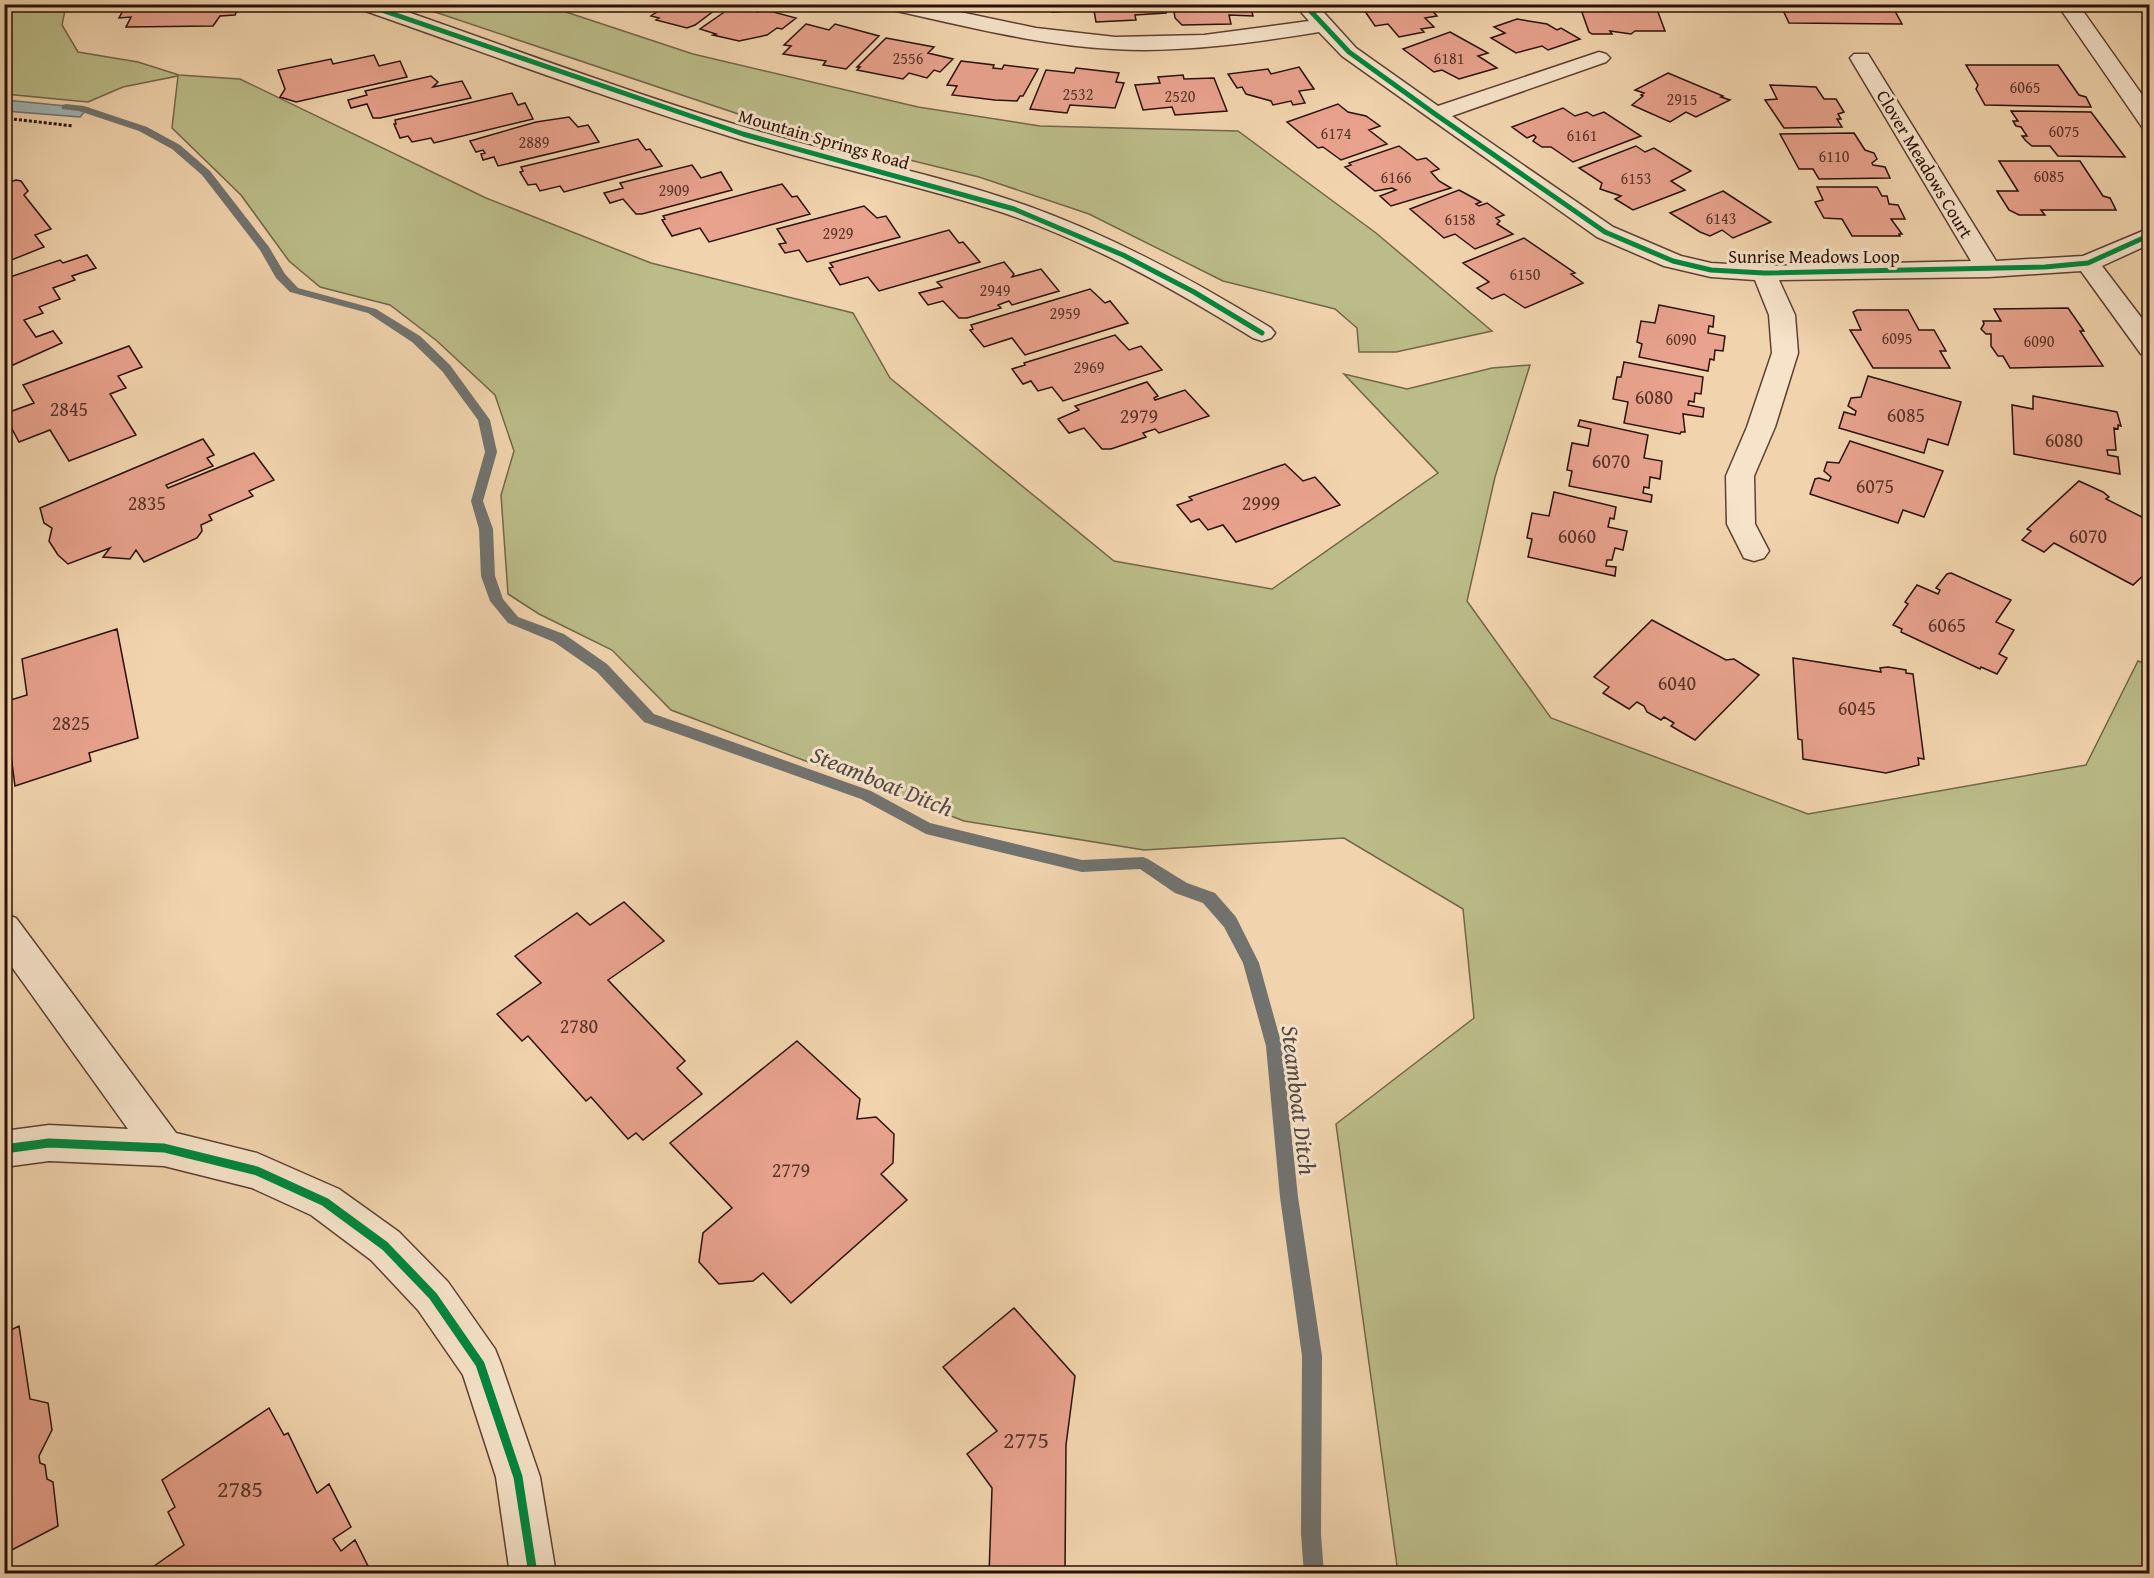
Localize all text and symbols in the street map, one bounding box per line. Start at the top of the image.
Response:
house number: 2556 [893,46,924,70]
house number: 6181 [1434,46,1464,70]
house number: 6065 [2010,75,2040,99]
house number: 2532 [1063,82,1093,106]
house number: 2520 [1165,84,1196,108]
street label: Clover Meadows Court [1870,85,1980,244]
house number: 2915 [1667,87,1697,111]
street label: Mountain Springs Road [735,102,913,176]
house number: 6075 [2049,119,2079,143]
house number: 6174 [1321,121,1352,145]
house number: 6161 [1567,123,1597,147]
house number: 2889 [519,130,550,154]
house number: 6110 [1819,144,1850,168]
house number: 6085 [2034,164,2064,188]
house number: 6166 [1381,165,1412,189]
house number: 6153 [1621,166,1651,190]
house number: 2909 [659,178,690,202]
house number: 6143 [1706,206,1736,230]
house number: 6158 [1445,207,1476,231]
house number: 2929 [823,221,854,245]
street label: Sunrise Meadows Loop [1728,243,1900,270]
house number: 6150 [1510,262,1541,286]
house number: 2949 [980,278,1011,302]
house number: 2959 [1050,301,1081,325]
house number: 6095 [1882,326,1912,350]
house number: 6090 [1666,327,1697,351]
house number: 6090 [2024,329,2055,353]
house number: 2969 [1074,355,1105,379]
house number: 6080 [1635,382,1673,411]
house number: 2845 [50,394,88,423]
house number: 6085 [1887,400,1925,429]
house number: 2979 [1120,401,1158,430]
house number: 6080 [2045,425,2083,454]
house number: 6070 [1592,446,1630,475]
house number: 6075 [1856,471,1894,500]
house number: 2835 [128,488,166,517]
house number: 2999 [1242,488,1280,517]
house number: 6060 [1558,521,1596,550]
house number: 6070 [2069,521,2107,550]
house number: 6065 [1928,610,1966,639]
house number: 6040 [1658,668,1696,697]
house number: 6045 [1838,693,1876,722]
house number: 2825 [52,708,90,737]
water label: Steamboat Ditch [806,737,958,825]
house number: 2780 [560,1011,598,1040]
water label: Steamboat Ditch [1272,1023,1326,1177]
house number: 2779 [772,1155,810,1184]
house number: 2775 [1003,1422,1049,1457]
house number: 2785 [217,1471,263,1506]

